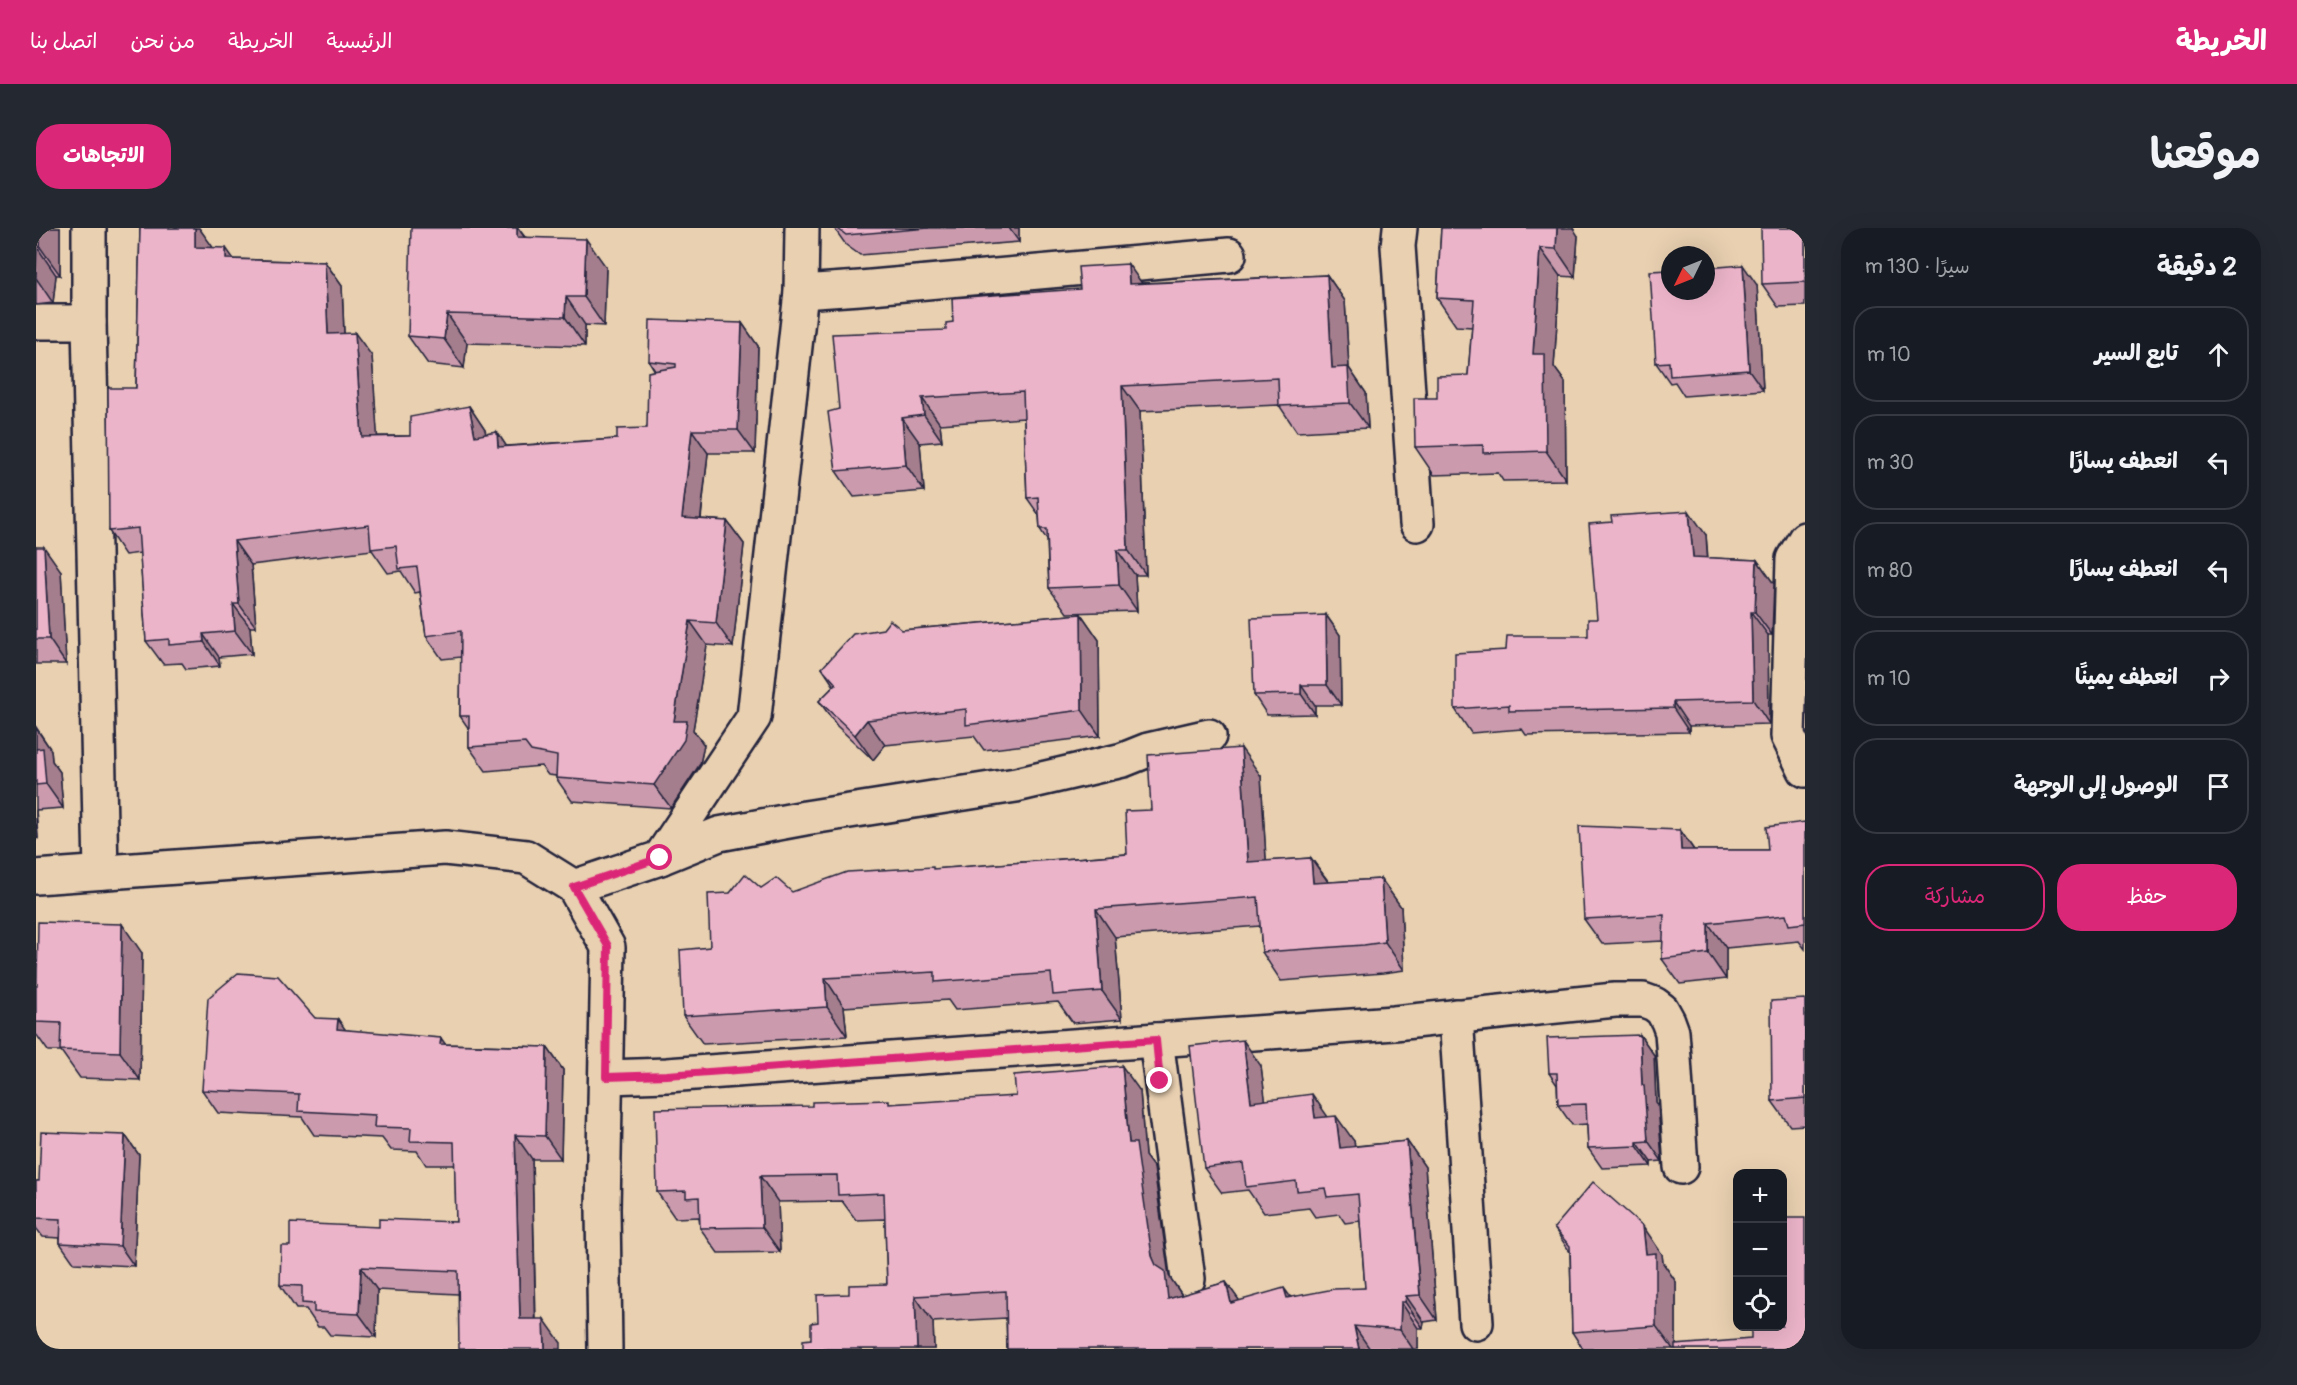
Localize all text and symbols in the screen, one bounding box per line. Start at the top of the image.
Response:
text: الخريطة [2176,24,2267,59]
text: اتصل بنا [30,28,97,55]
text: من نحن [130,28,195,55]
text: الخريطة [228,28,293,55]
text: الرئيسية [326,28,392,55]
button: الاتجاهات [36,124,171,189]
text: موقعنا [2150,129,2261,181]
north arrow [1661,246,1715,300]
text: 2 دقيقة [2157,251,2237,283]
text: سيرًا · 130 m [1865,254,1970,279]
icon: ahead [2202,338,2235,371]
text: تابع السير [2095,339,2178,367]
text: 10 m [1867,342,1911,367]
icon: left [2202,446,2235,479]
text: انعطف يسارًا [2069,447,2178,475]
text: 30 m [1867,450,1914,475]
icon: left [2202,554,2235,587]
text: انعطف يسارًا [2069,555,2178,583]
text: 80 m [1867,558,1913,583]
icon: right [2202,662,2235,695]
text: انعطف يمينًا [2075,663,2178,691]
text: 10 m [1867,666,1911,691]
icon: arrive [2202,770,2235,803]
text: الوصول إلى الوجهة [2014,771,2178,799]
route start [646,844,672,870]
button: مشاركة [1865,864,2045,931]
button: حفظ [2057,864,2237,931]
route end [1146,1067,1172,1093]
map controls [1733,1169,1787,1331]
button: + [1733,1169,1787,1223]
button: − [1733,1223,1787,1277]
button: locate [1733,1277,1787,1331]

